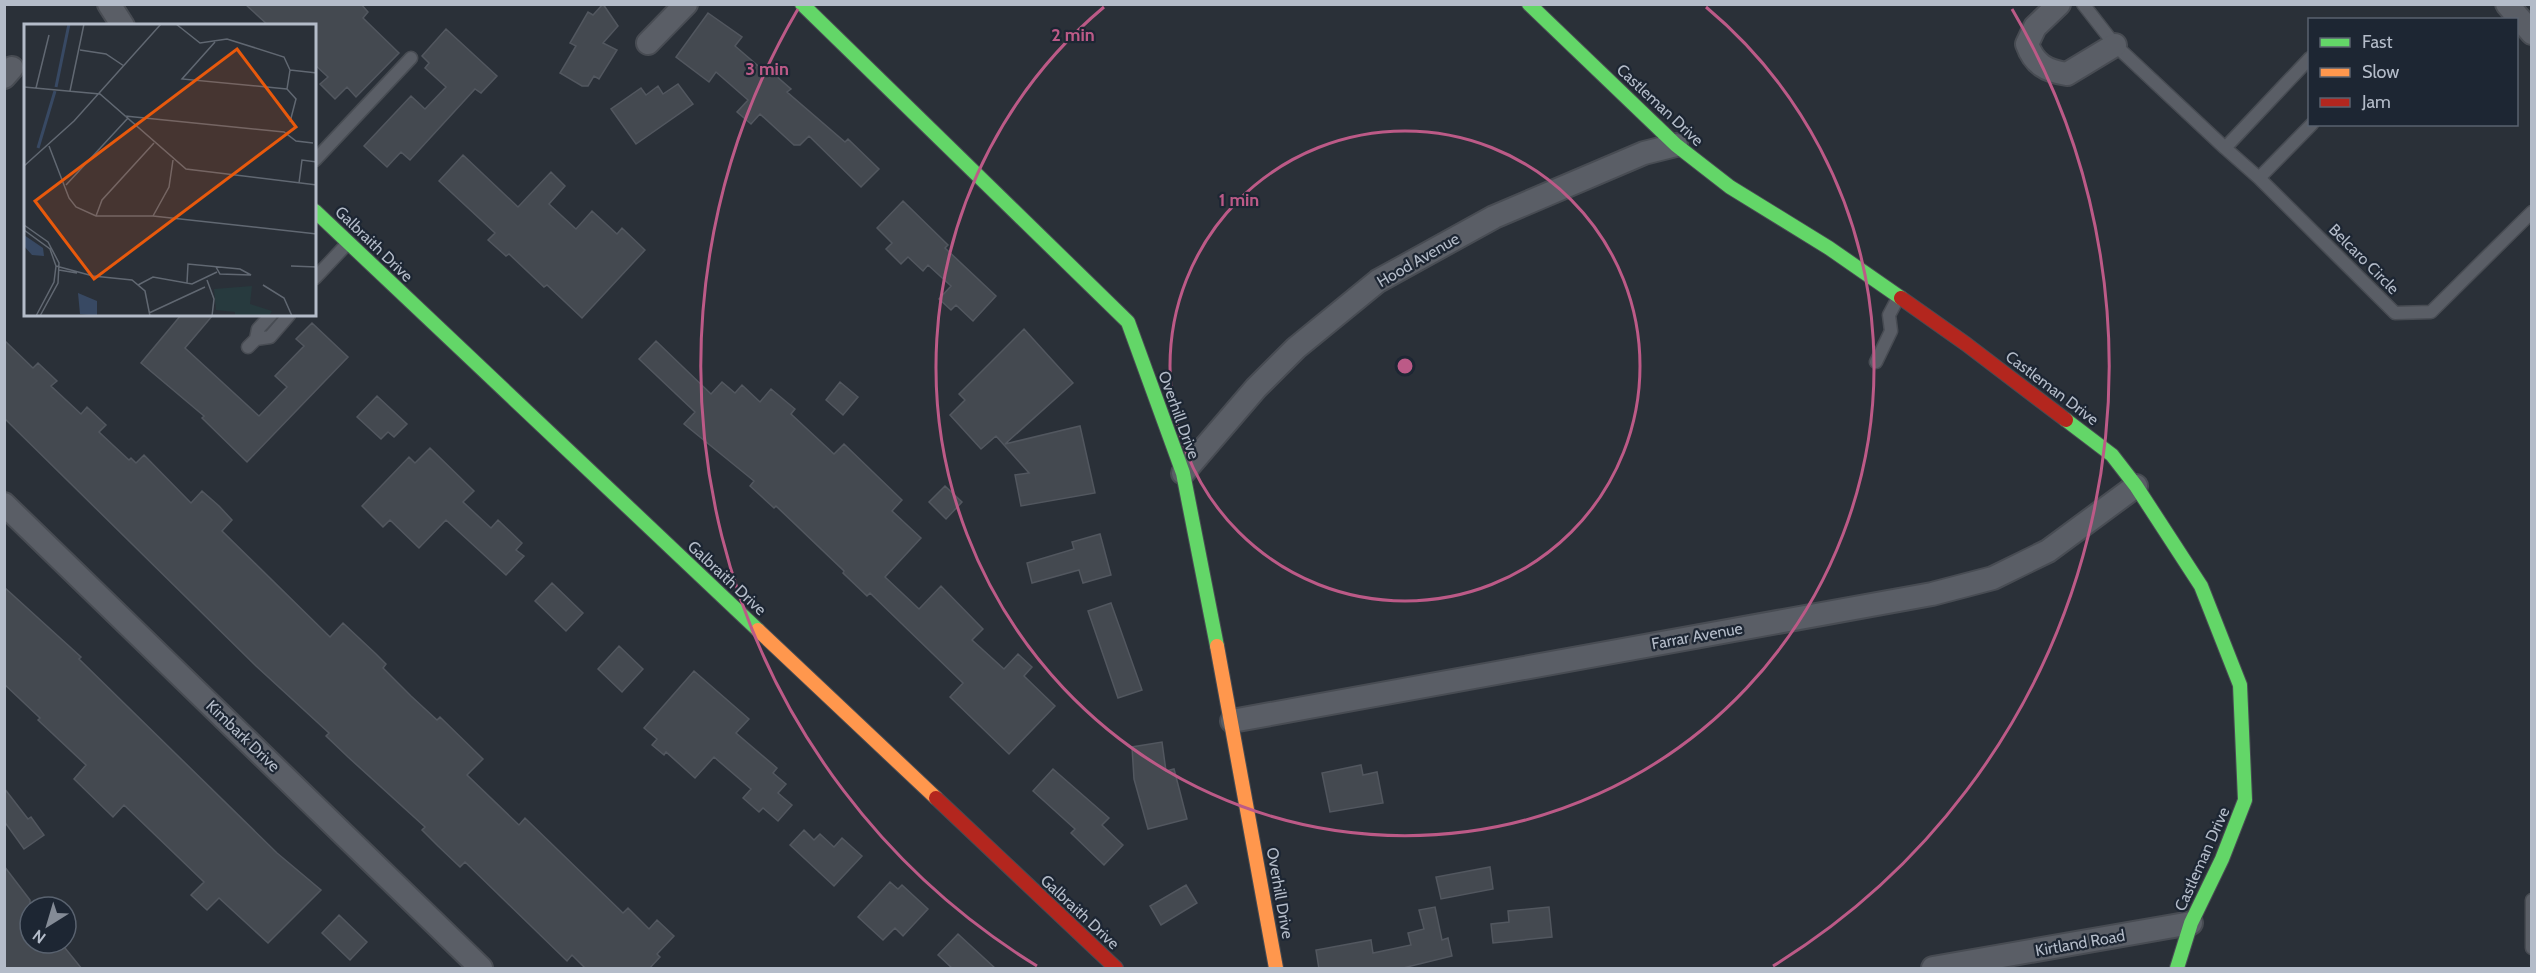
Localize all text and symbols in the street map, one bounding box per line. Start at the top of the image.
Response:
legend [2308,18,2518,126]
inset map [24,24,316,316]
text: 2 min [1051,24,1095,46]
text: Fast [2362,31,2393,53]
text: 3 min [745,58,789,80]
street label: Castleman Drive [1613,60,1707,150]
text: Slow [2362,61,2399,83]
text: Jam [2361,91,2391,113]
text: 1 min [1219,189,1259,211]
street label: Galbraith Drive [331,202,417,286]
street label: Belcaro Circle [2325,220,2403,298]
street label: Hood Avenue [1373,229,1463,291]
street label: Castleman Drive [2002,347,2102,429]
centre of rings [1395,356,1415,376]
street label: Overhill Drive [1154,368,1204,462]
street label: Galbraith Drive [684,537,770,619]
street label: Farrar Avenue [1650,619,1744,653]
street label: Kimbark Drive [202,696,284,776]
street label: Castleman Drive [2171,804,2233,914]
street label: Overhill Drive [1263,846,1297,940]
street label: Galbraith Drive [1037,871,1123,953]
north arrow [18,895,78,955]
text: N [29,926,50,948]
street label: Kirtland Road [2034,926,2126,960]

